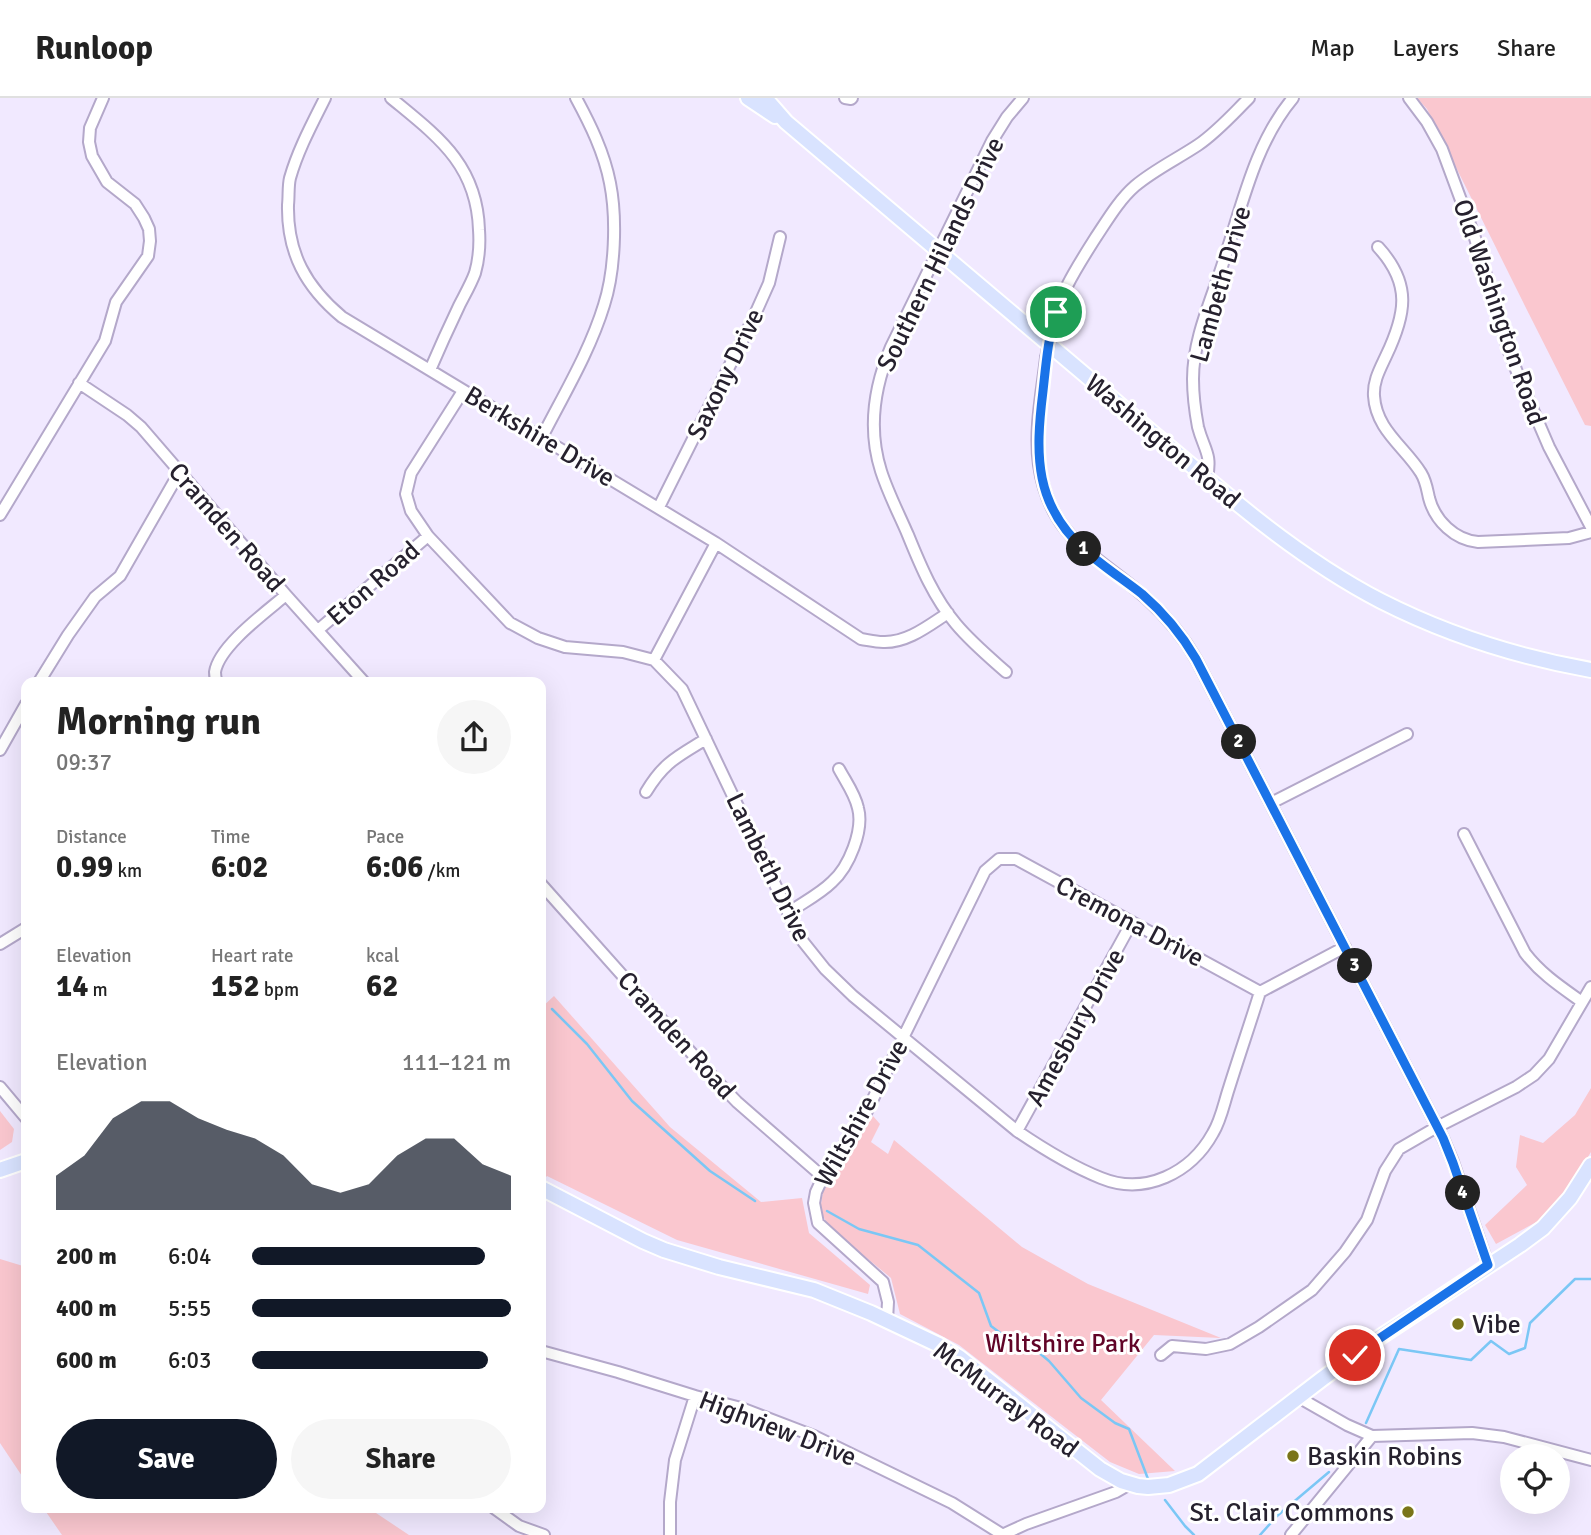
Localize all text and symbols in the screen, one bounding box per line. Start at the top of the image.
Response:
text: Runloop [35,28,153,69]
text: Map [1310,33,1355,63]
text: Layers [1393,33,1459,63]
text: Share [1497,33,1556,63]
street label: Southern Hilands Drive [870,132,1012,377]
street label: Old Washington Road [1445,195,1553,430]
street label: Lambeth Drive [1183,202,1259,366]
pin [1026,282,1086,342]
icon: arrive [1037,293,1075,331]
street label: Saxony Drive [680,303,771,445]
street label: Washington Road [1078,368,1246,516]
street label: Berkshire Drive [458,379,621,494]
street label: Cramden Road [161,456,291,599]
pin: 1 [1066,532,1102,566]
street label: Eton Road [321,535,427,633]
text: 1 [1078,536,1089,560]
text: Morning run [56,698,261,745]
button: share [437,700,511,774]
pin: 2 [1222,724,1256,760]
text: 2 [1233,729,1244,753]
text: 09:37 [56,748,112,777]
street label: Lambeth Drive [718,788,818,947]
text: Distance [56,825,127,849]
text: Time [211,825,250,849]
text: Pace [366,825,404,849]
text: 0.99 [56,849,113,886]
text: 6:02 [211,849,268,886]
text: 6:06 [366,849,423,886]
text: km [113,859,142,883]
text: /km [423,859,460,883]
street label: Cremona Drive [1050,869,1209,974]
street label: Amesbury Drive [1019,943,1132,1112]
text: Elevation [56,944,132,968]
text: Heart rate [211,944,293,968]
text: kcal [366,944,399,968]
pin: 3 [1338,948,1372,984]
text: 3 [1349,953,1360,977]
street label: Cramden Road [610,965,742,1106]
text: 14 [56,968,88,1005]
text: 152 [211,968,260,1005]
text: 62 [366,968,398,1005]
text: m [88,978,108,1002]
text: bpm [260,978,299,1002]
street label: Wiltshire Drive [808,1034,916,1193]
text: Elevation [56,1048,148,1077]
text: 111–121 m [402,1048,511,1077]
pin: 4 [1446,1176,1480,1210]
text: 4 [1457,1180,1468,1204]
text: 200 m [56,1242,117,1271]
text: 6:04 [168,1242,211,1271]
text: 400 m [56,1294,117,1323]
text: 5:55 [168,1294,211,1323]
place label: Vibe [1472,1309,1521,1341]
marker: Vibe [1450,1316,1466,1332]
pin [1325,1325,1385,1385]
park label: Wiltshire Park [985,1328,1141,1360]
street label: McMurray Road [926,1335,1084,1465]
icon: check [1336,1336,1374,1374]
text: 600 m [56,1346,117,1375]
text: 6:03 [168,1346,211,1375]
street label: Highview Drive [694,1384,861,1474]
button: Save [56,1419,277,1499]
button: Share [291,1419,511,1499]
place label: Baskin Robins [1307,1441,1462,1473]
map controls [1500,1444,1570,1514]
button: locate [1500,1444,1570,1514]
marker: Baskin Robins [1285,1448,1301,1464]
place label: St. Clair Commons [1189,1497,1394,1529]
marker: St. Clair Commons [1400,1504,1416,1520]

